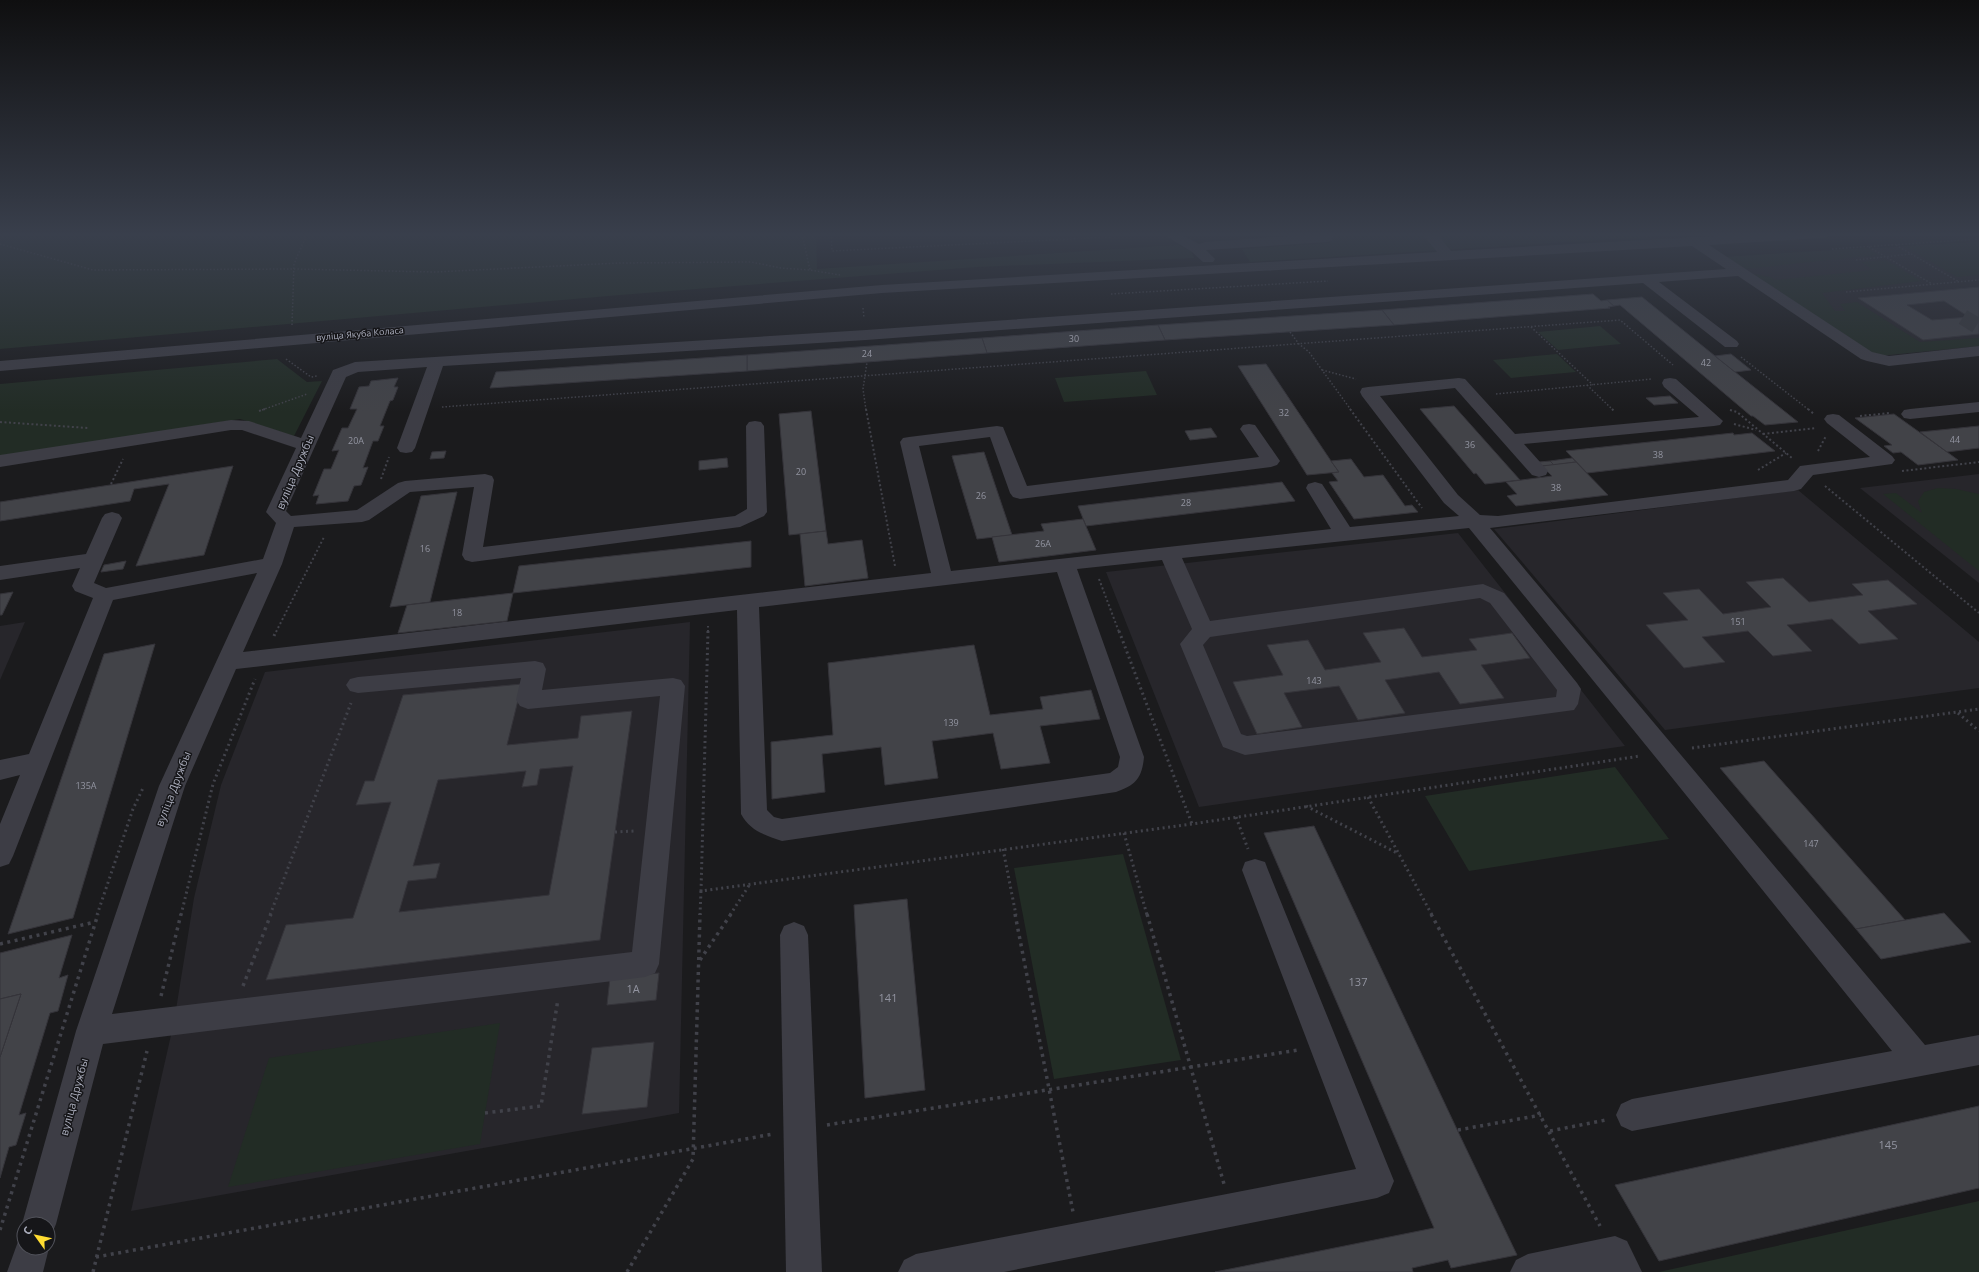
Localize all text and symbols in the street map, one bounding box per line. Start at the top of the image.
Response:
street label: вуліца Якуба Коласа [316,323,404,344]
house number: 30 [1069,332,1079,345]
house number: 24 [862,347,872,360]
house number: 42 [1701,356,1711,369]
house number: 32 [1279,406,1289,419]
street label: вуліца Дружбы [272,432,317,511]
house number: 44 [1950,433,1960,446]
house number: 20А [348,434,364,447]
house number: 36 [1465,438,1475,451]
house number: 38 [1653,448,1663,461]
house number: 20 [796,465,806,478]
house number: 38 [1551,481,1561,494]
house number: 26 [976,489,986,502]
house number: 28 [1181,496,1191,509]
house number: 26А [1035,537,1051,550]
house number: 16 [420,542,430,555]
house number: 18 [452,606,462,619]
house number: 151 [1730,615,1746,628]
house number: 143 [1306,674,1322,687]
house number: 139 [943,716,959,729]
street label: вуліца Дружбы [151,749,194,829]
house number: 135А [75,779,97,792]
house number: 147 [1803,837,1819,850]
house number: 137 [1349,974,1367,989]
house number: 1А [626,981,640,996]
house number: 141 [879,990,897,1005]
street label: вуліца Дружбы [56,1056,91,1137]
house number: 145 [1879,1137,1897,1152]
north arrow [16,1216,56,1256]
text: С [19,1223,35,1237]

